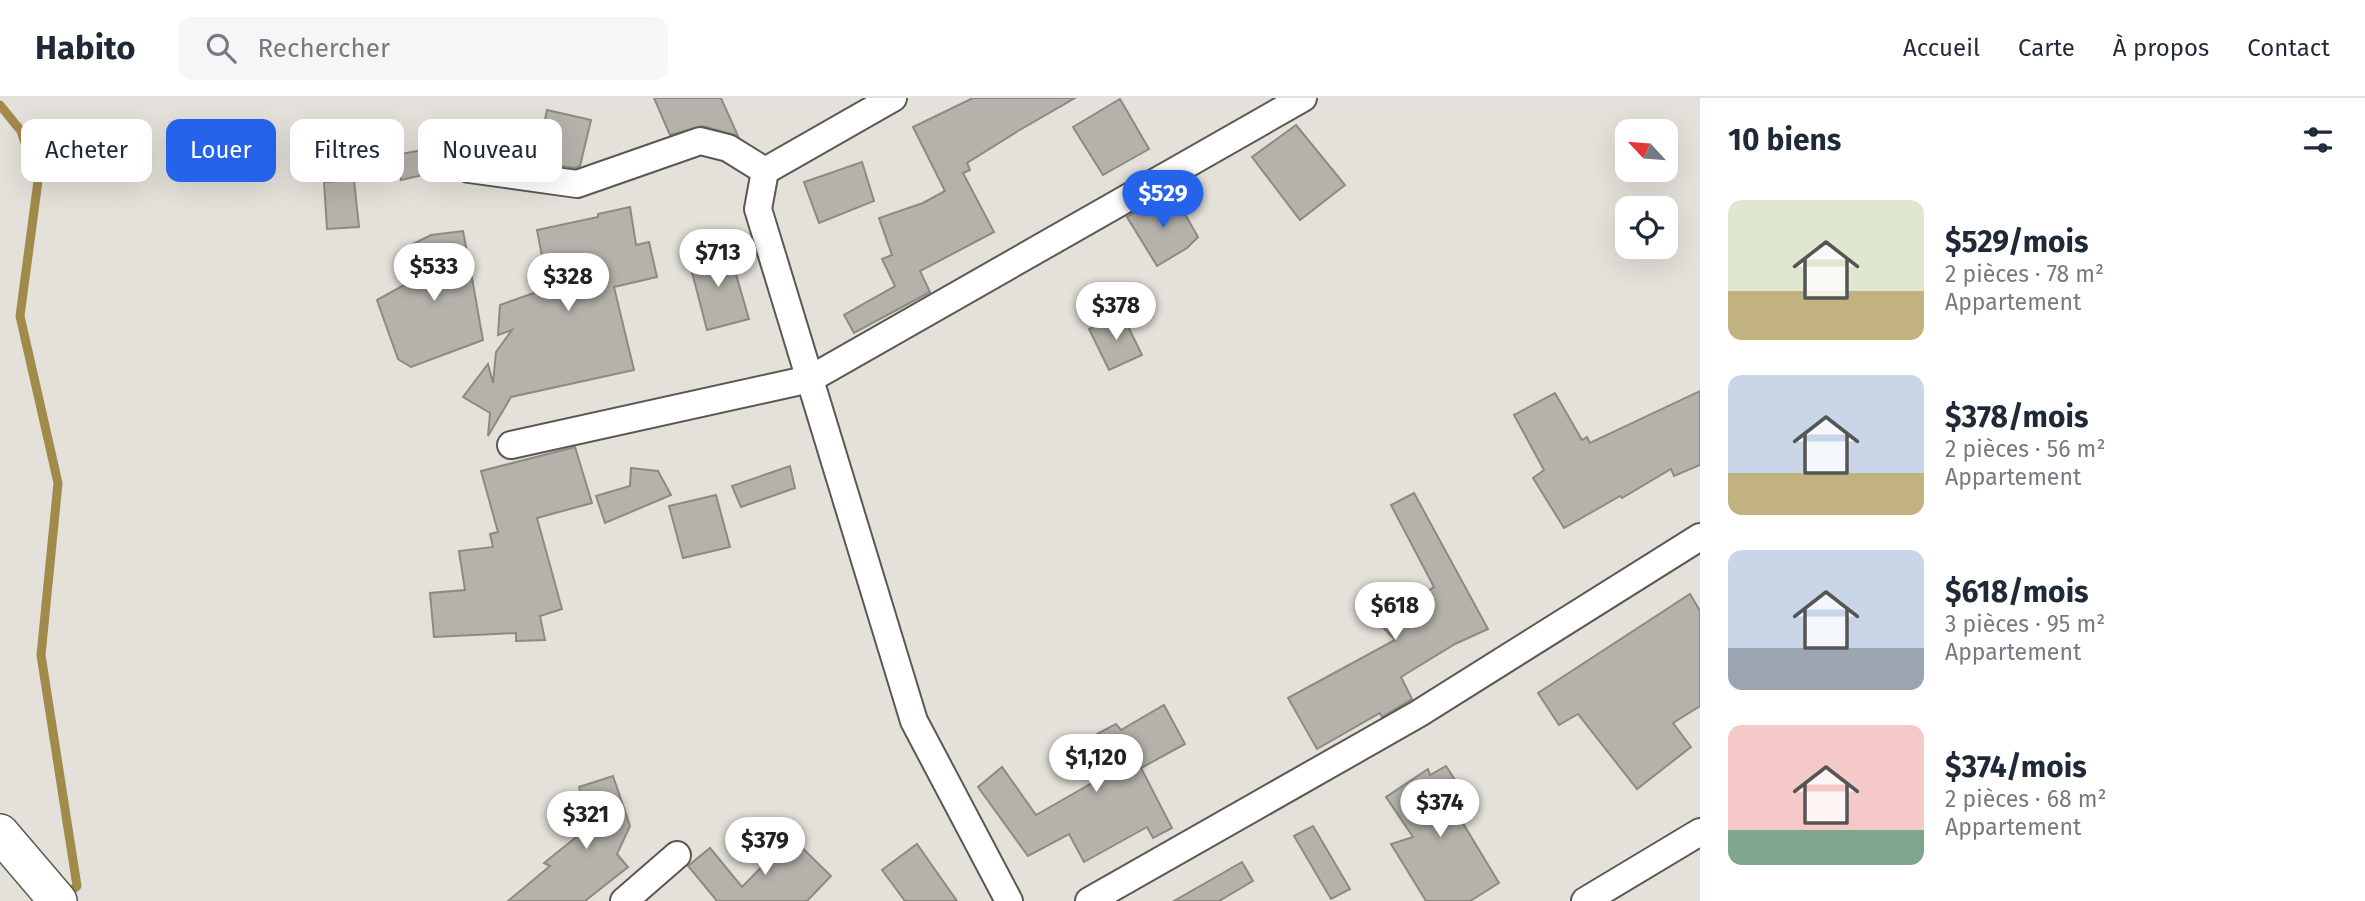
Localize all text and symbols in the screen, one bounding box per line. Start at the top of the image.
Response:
search box [178,17,668,80]
text: Habito [35,28,136,68]
icon: search [202,29,240,67]
text: Rechercher [258,33,390,64]
text: Accueil [1903,34,1980,62]
text: Carte [2018,34,2075,62]
text: À propos [2113,34,2209,62]
text: Contact [2247,34,2330,62]
chip: Acheter [21,119,152,182]
chip: Louer [166,119,276,182]
chip: Filtres [290,119,404,182]
chip: Nouveau [418,119,562,182]
north arrow [1615,119,1678,182]
map controls [1615,119,1678,259]
icon: filters [2299,121,2337,159]
text: 10 biens [1728,122,1841,158]
pin: $529 [1122,170,1204,230]
text: $529 [1138,179,1188,207]
button: locate [1615,196,1678,259]
text: $529/mois [1945,224,2088,260]
icon: home [1784,228,1868,312]
pin: $713 [677,230,759,289]
text: $713 [695,238,741,266]
pin: $533 [393,244,475,303]
text: $533 [410,252,458,280]
pin: $328 [527,254,609,313]
text: 2 pièces · 78 m² [1945,260,2104,288]
text: $328 [543,262,593,290]
pin: $378 [1075,282,1157,342]
text: Appartement [1945,288,2081,316]
text: $378 [1092,291,1140,319]
text: $378/mois [1945,399,2088,435]
icon: home [1784,403,1868,487]
text: 2 pièces · 56 m² [1945,435,2105,463]
text: Appartement [1945,463,2081,491]
text: $618/mois [1945,574,2089,610]
icon: home [1784,578,1868,662]
pin: $618 [1354,582,1436,642]
text: $618 [1371,591,1419,619]
text: 3 pièces · 95 m² [1945,610,2105,638]
text: Appartement [1945,638,2081,666]
pin: $1,120 [1039,734,1153,794]
text: $1,120 [1065,743,1127,771]
text: $374/mois [1945,749,2087,785]
icon: home [1784,753,1868,837]
pin: $374 [1399,780,1481,839]
text: 2 pièces · 68 m² [1945,785,2107,813]
text: $374 [1416,788,1464,816]
pin: $321 [545,792,627,851]
text: $321 [563,800,609,828]
text: Appartement [1945,813,2081,841]
pin: $379 [724,818,806,877]
text: $379 [741,826,789,854]

